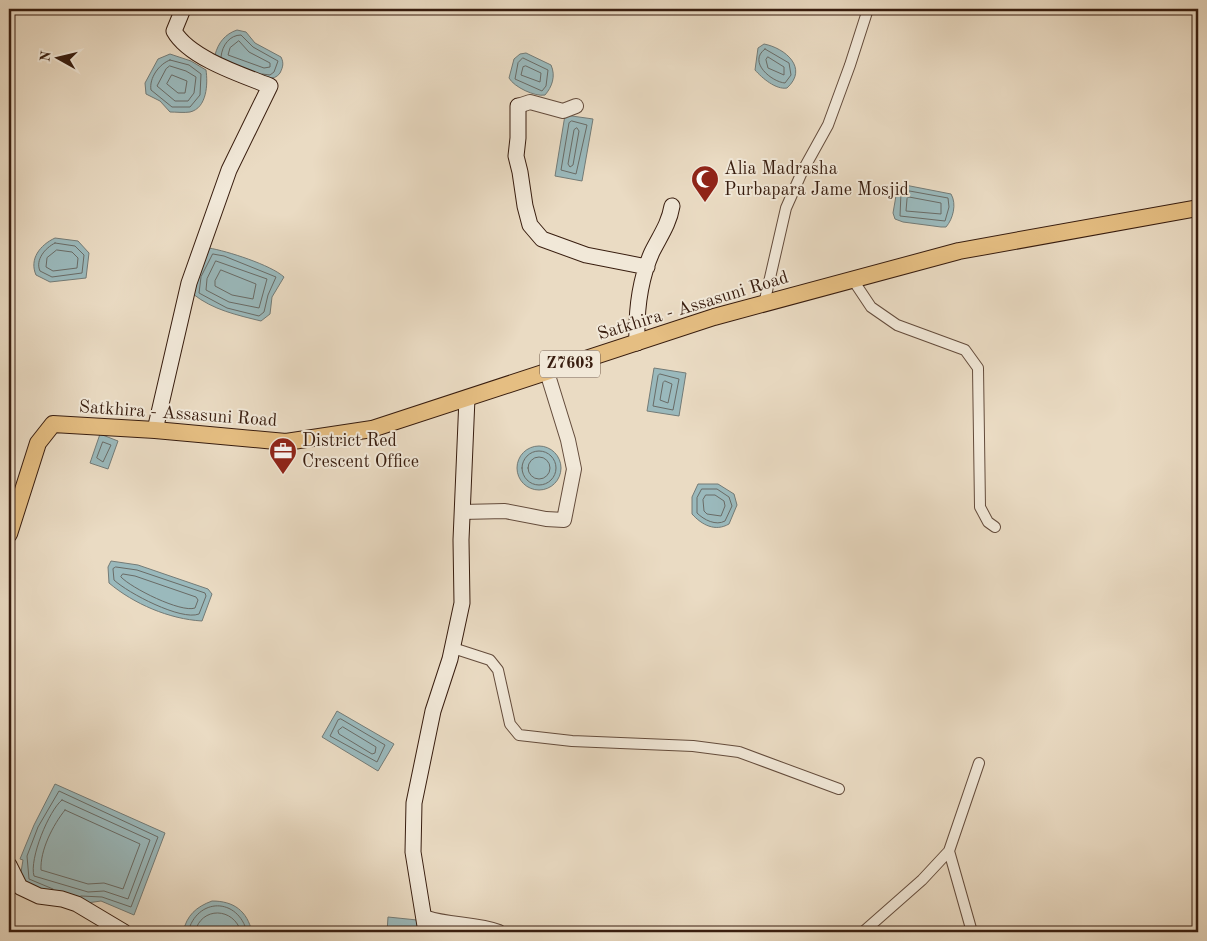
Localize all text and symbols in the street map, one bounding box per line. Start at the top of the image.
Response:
north arrow [32,32,82,82]
text: N [38,50,54,63]
place label: Alia Madrasha Purbapara Jame Mosjid [724,160,909,199]
mosque icon: Alia Madrasha Purbapara Jame Mosjid [690,164,720,203]
street label: Satkhira - Assasuni Road [595,268,791,344]
road number: Z7603 [540,350,600,378]
street label: Satkhira - Assasuni Road [78,398,278,430]
place label: District Red Crescent Office [302,432,419,471]
office icon: District Red Crescent Office [268,436,298,475]

